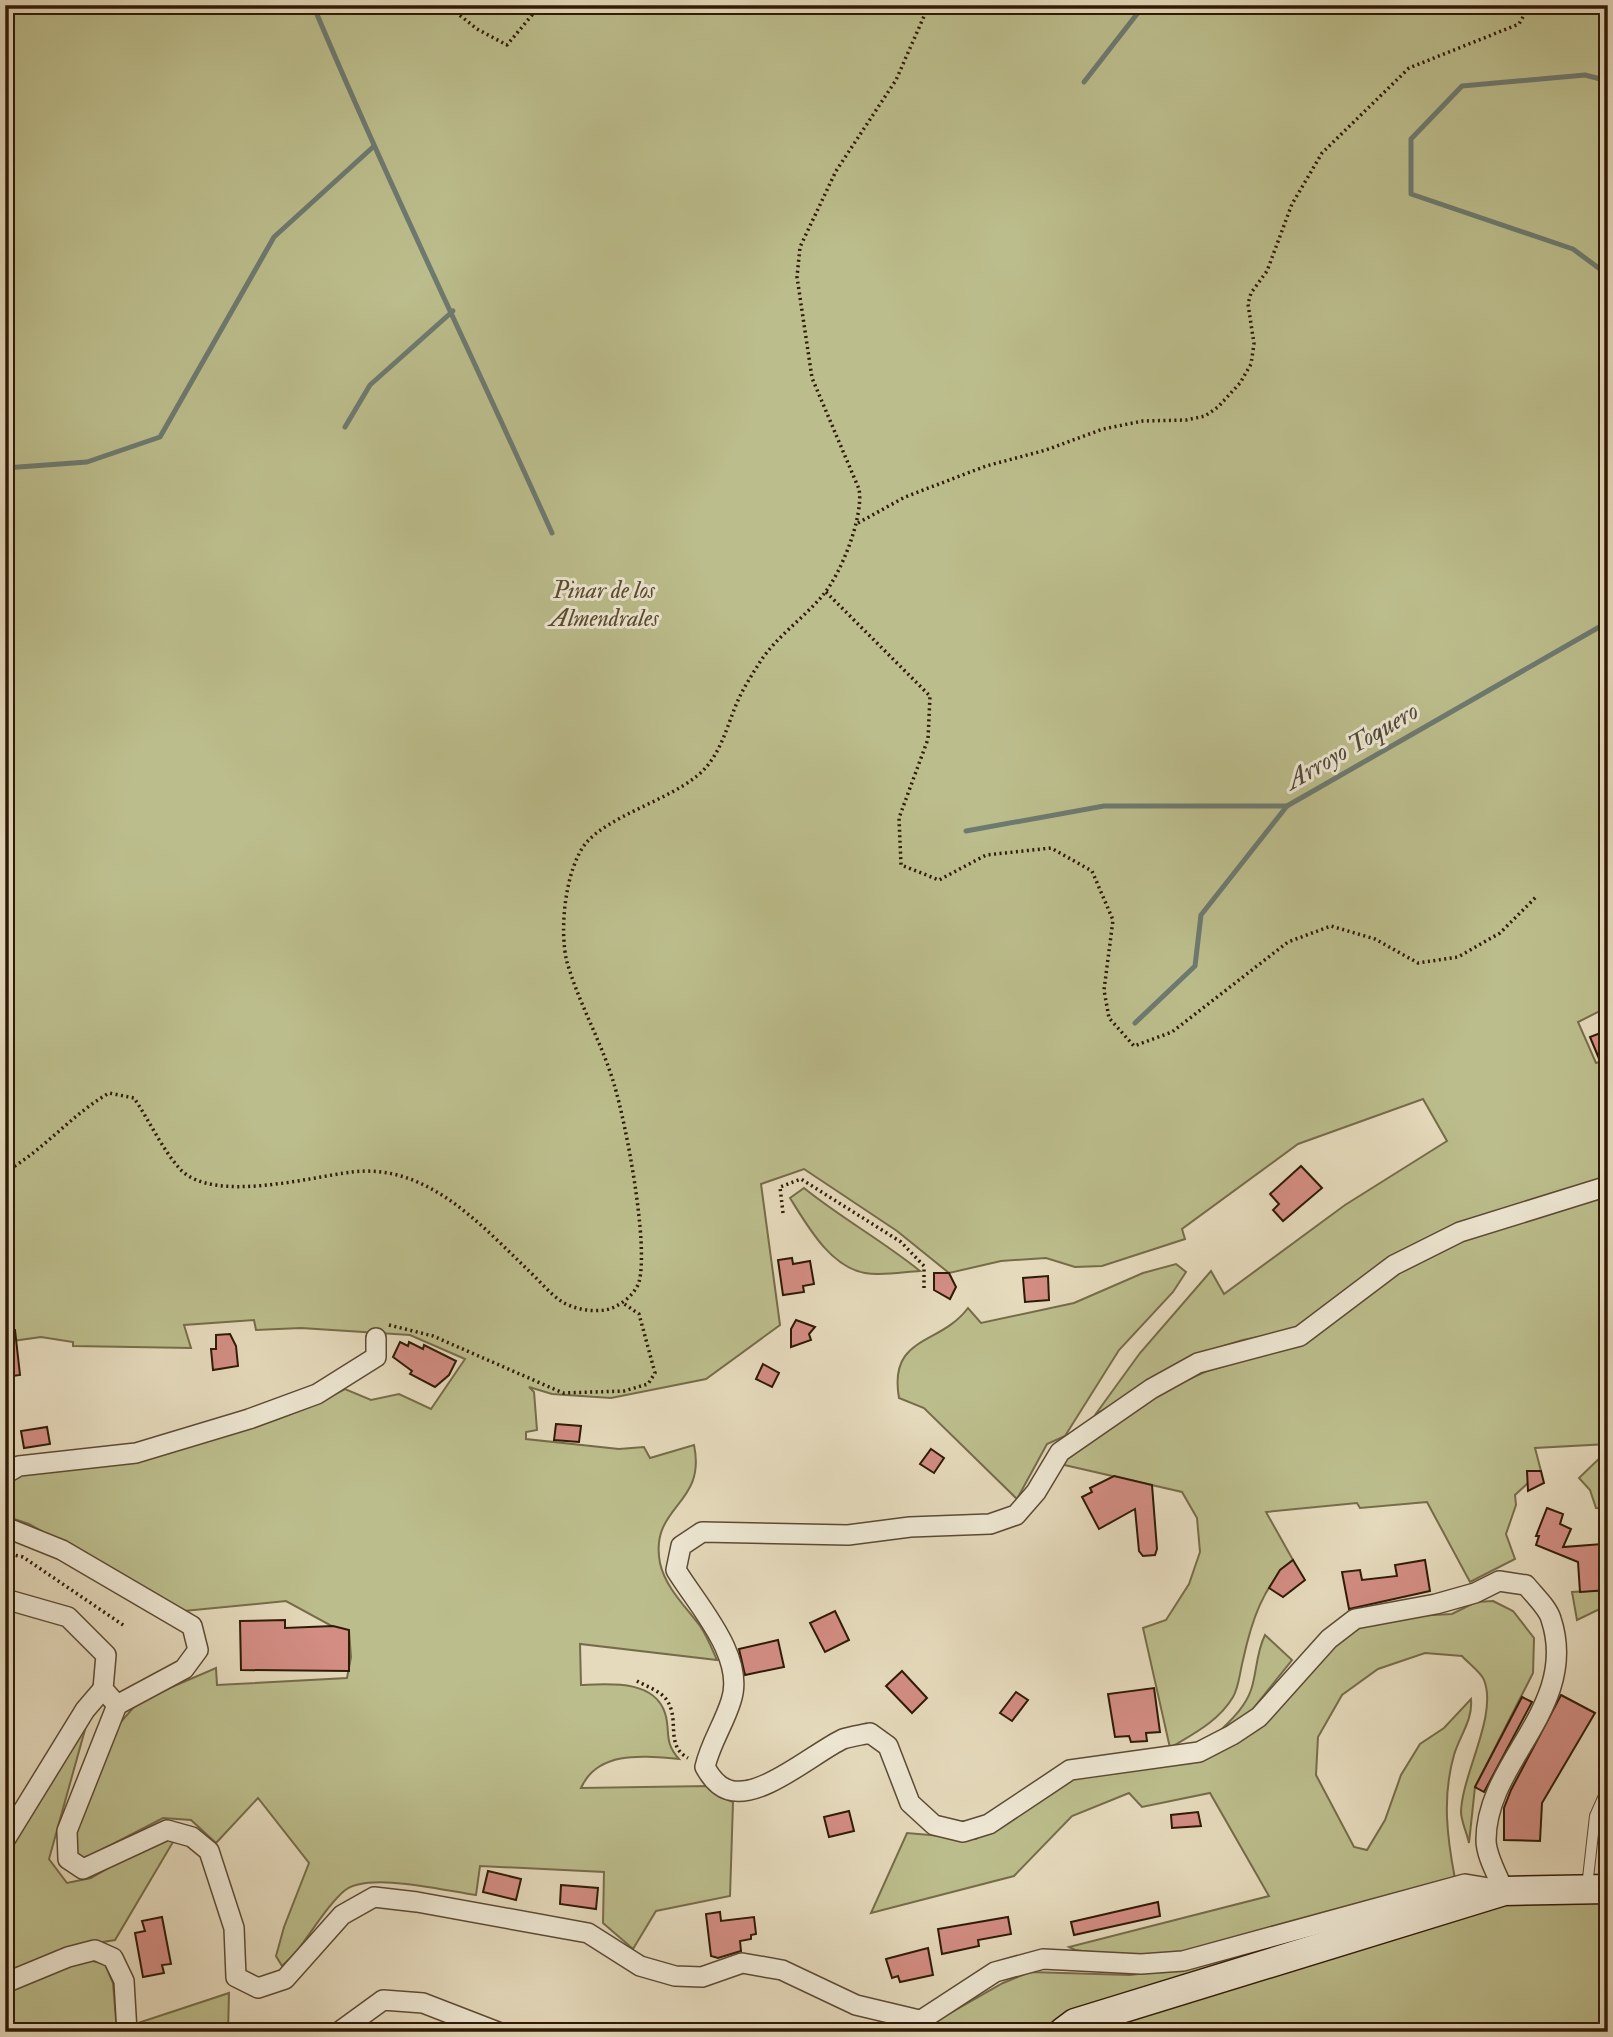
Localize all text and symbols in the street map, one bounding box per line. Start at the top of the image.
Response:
park label: Pinar de los Almendrales [546,575,659,634]
water label: Arroyo Toquero [1277,695,1424,798]

